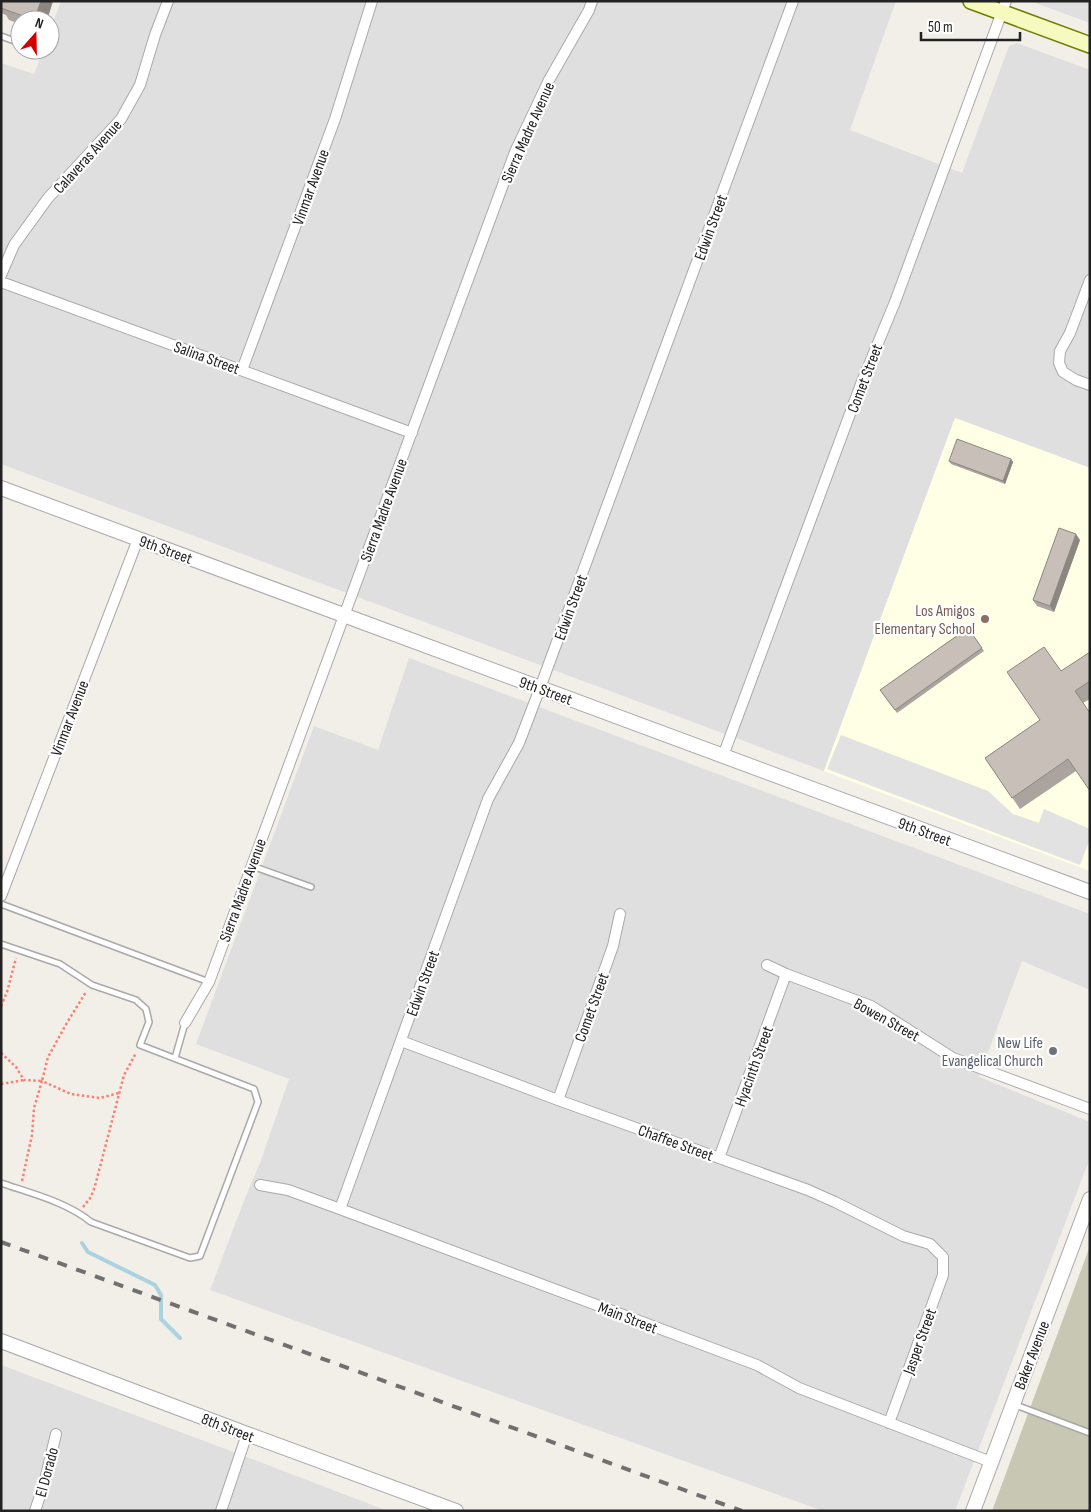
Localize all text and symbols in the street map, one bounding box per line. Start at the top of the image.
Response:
north arrow [10,10,60,60]
scale bar [921,10,1020,42]
text: N [33,14,46,33]
text: 50 m [928,18,953,37]
street label: Sierra Madre Avenue [498,79,559,186]
street label: Calaveras Avenue [50,116,126,198]
street label: Vinmar Avenue [289,147,334,228]
street label: Edwin Street [691,192,732,263]
street label: Salina Street [171,338,242,379]
street label: Comet Street [844,341,887,416]
street label: Sierra Madre Avenue [357,456,412,565]
street label: 9th Street [136,532,195,569]
street label: Edwin Street [551,572,592,643]
place label: Los Amigos Elementary School [875,602,975,639]
marker: Los Amigos Elementary School [979,613,991,625]
street label: 9th Street [516,673,575,710]
street label: Vinmar Avenue [47,678,94,759]
street label: 9th Street [895,814,954,851]
street label: Sierra Madre Avenue [216,836,271,945]
street label: Edwin Street [403,948,444,1019]
street label: Comet Street [571,970,614,1045]
street label: Bowen Street [850,995,923,1046]
street label: Hyacinth Street [731,1023,778,1110]
place label: New Life Evangelical Church [942,1034,1043,1071]
marker: New Life Evangelical Church [1047,1045,1059,1057]
street label: Chaffee Street [635,1121,716,1166]
street label: Main Street [595,1298,660,1338]
street label: Jasper Street [899,1306,941,1378]
street label: Baker Avenue [1011,1319,1054,1392]
street label: 8th Street [198,1410,257,1447]
street label: El Dorado [32,1446,63,1499]

